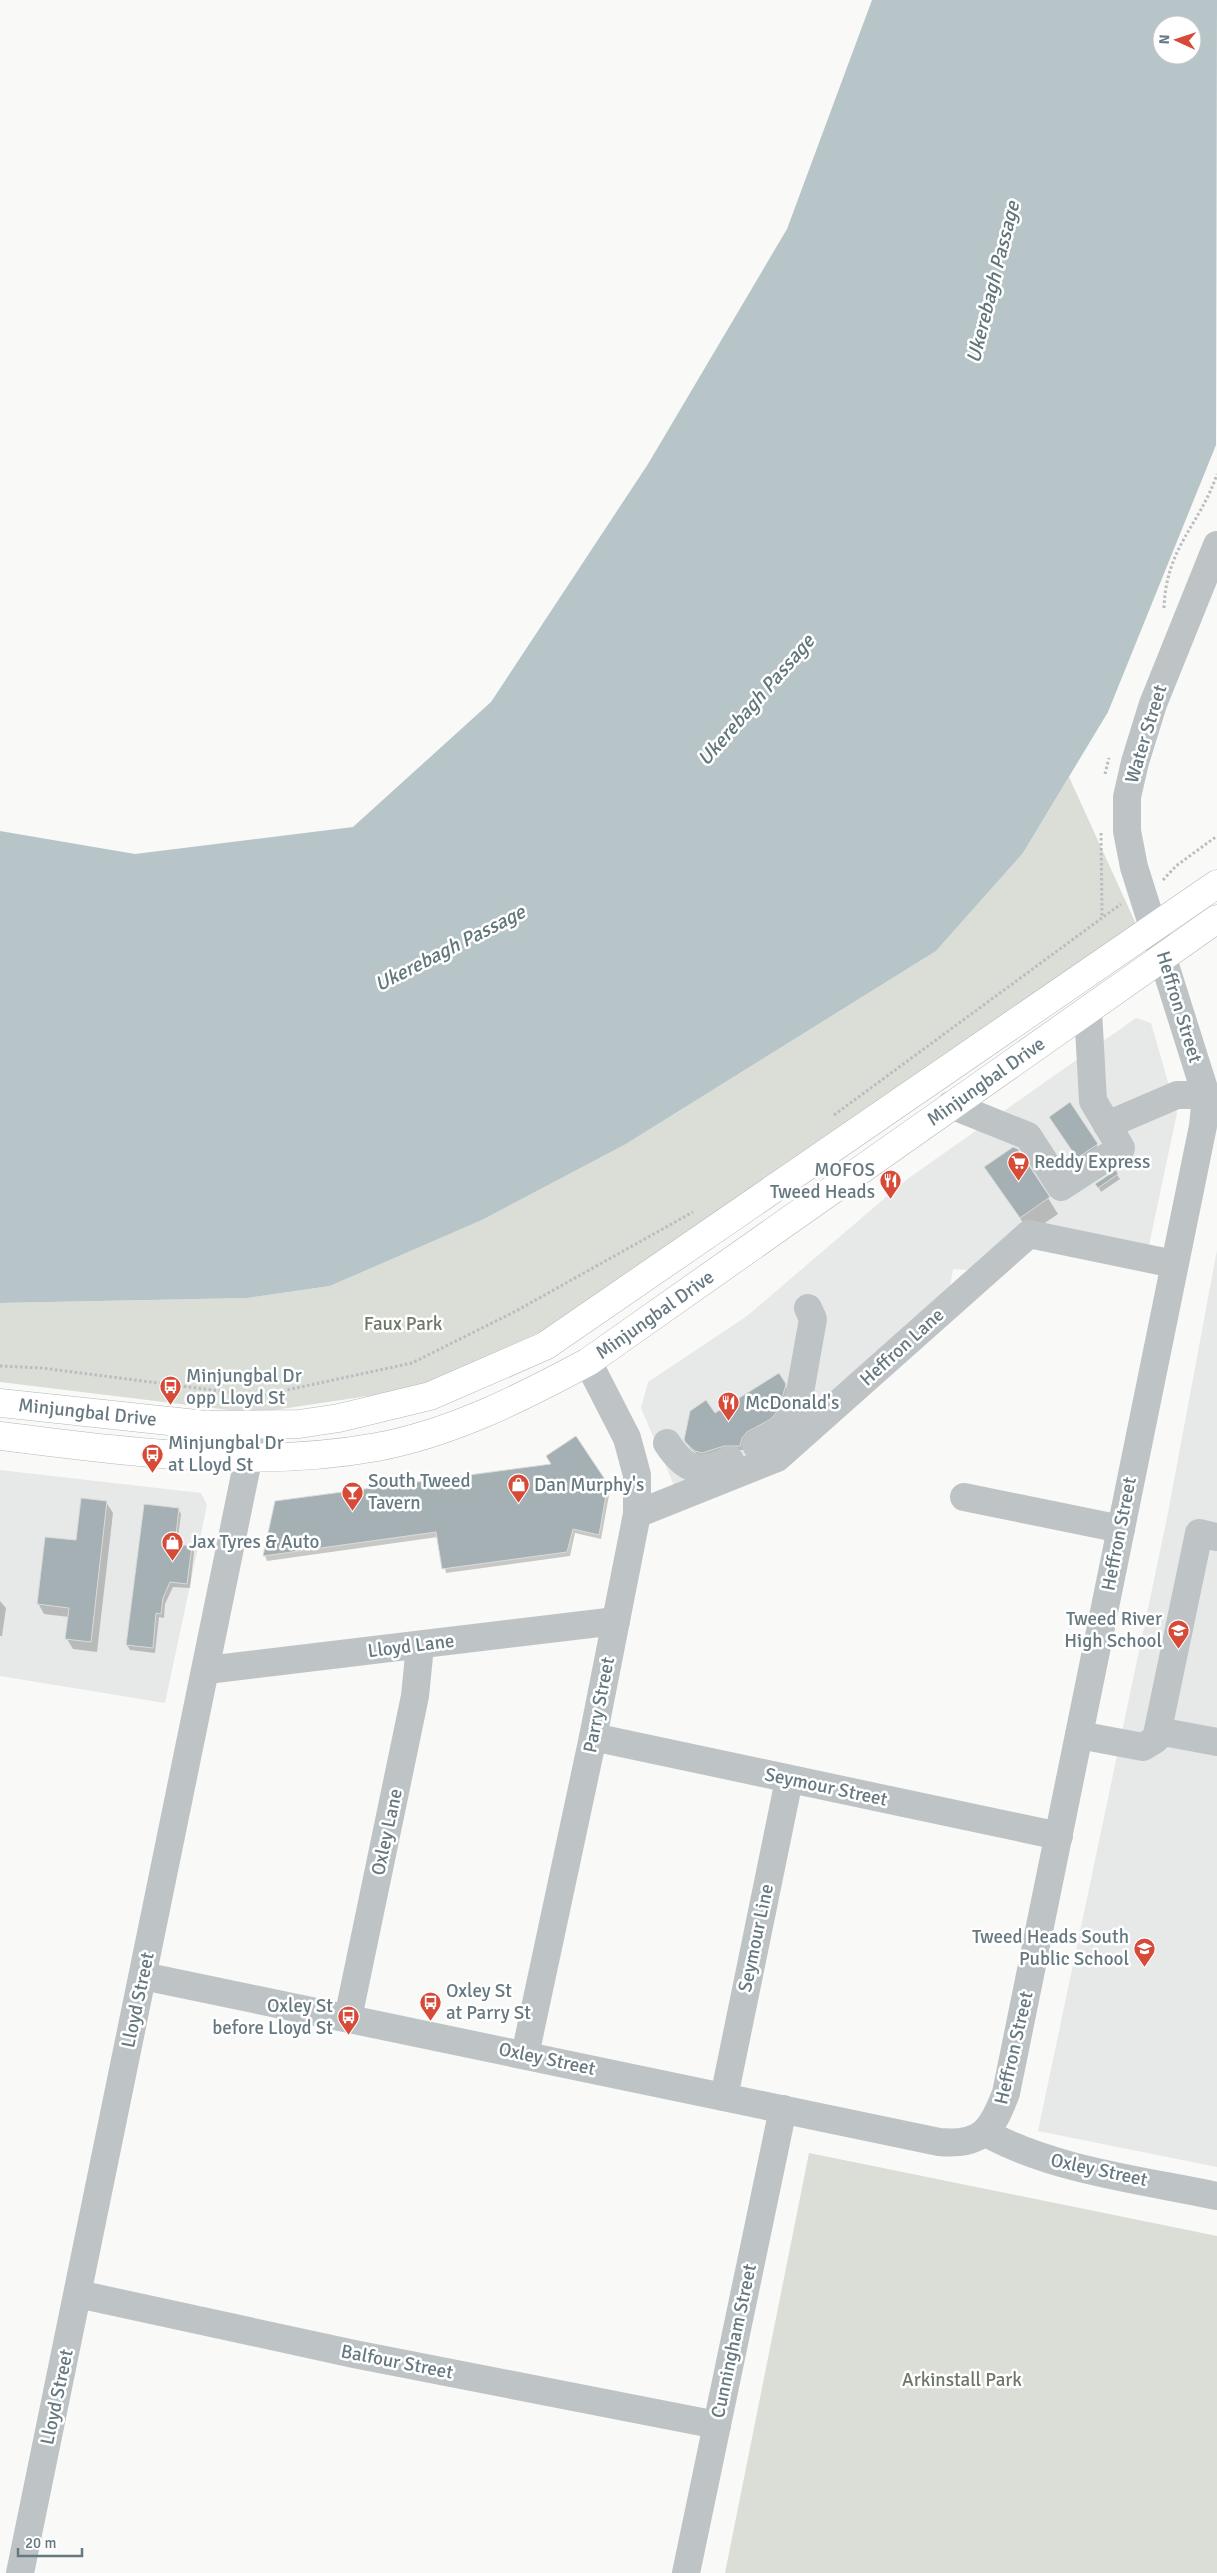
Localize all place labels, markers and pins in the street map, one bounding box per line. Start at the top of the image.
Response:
supermarket icon: Reddy Express [1006,1150,1030,1181]
place label: Reddy Express [1034,1150,1150,1174]
place label: MOFOS Tweed Heads [770,1158,875,1204]
restaurant icon: MOFOS Tweed Heads [879,1169,903,1200]
place label: Minjungbal Dr opp Lloyd St [186,1364,302,1410]
bus stop icon: Minjungbal Dr opp Lloyd St [158,1375,182,1406]
restaurant icon: McDonald's [717,1391,741,1422]
place label: McDonald's [745,1391,839,1415]
place label: Minjungbal Dr at Lloyd St [168,1431,284,1477]
bus stop icon: Minjungbal Dr at Lloyd St [140,1442,164,1473]
place label: South Tweed Tavern [368,1469,471,1515]
shop icon: Dan Murphy's [506,1473,530,1504]
place label: Dan Murphy's [534,1473,644,1497]
bar icon: South Tweed Tavern [340,1480,364,1511]
shop icon: Jax Tyres & Auto [161,1530,185,1561]
place label: Jax Tyres & Auto [189,1530,319,1554]
place label: Tweed River High School [1064,1607,1162,1653]
school or university icon: Tweed River High School [1166,1618,1190,1649]
place label: Tweed Heads South Public School [972,1925,1129,1971]
school or university icon: Tweed Heads South Public School [1133,1936,1157,1967]
place label: Oxley St at Parry St [446,1979,531,2025]
bus stop icon: Oxley St at Parry St [418,1990,442,2021]
place label: Oxley St before Lloyd St [212,1994,333,2040]
bus stop icon: Oxley St before Lloyd St [337,2005,361,2036]

